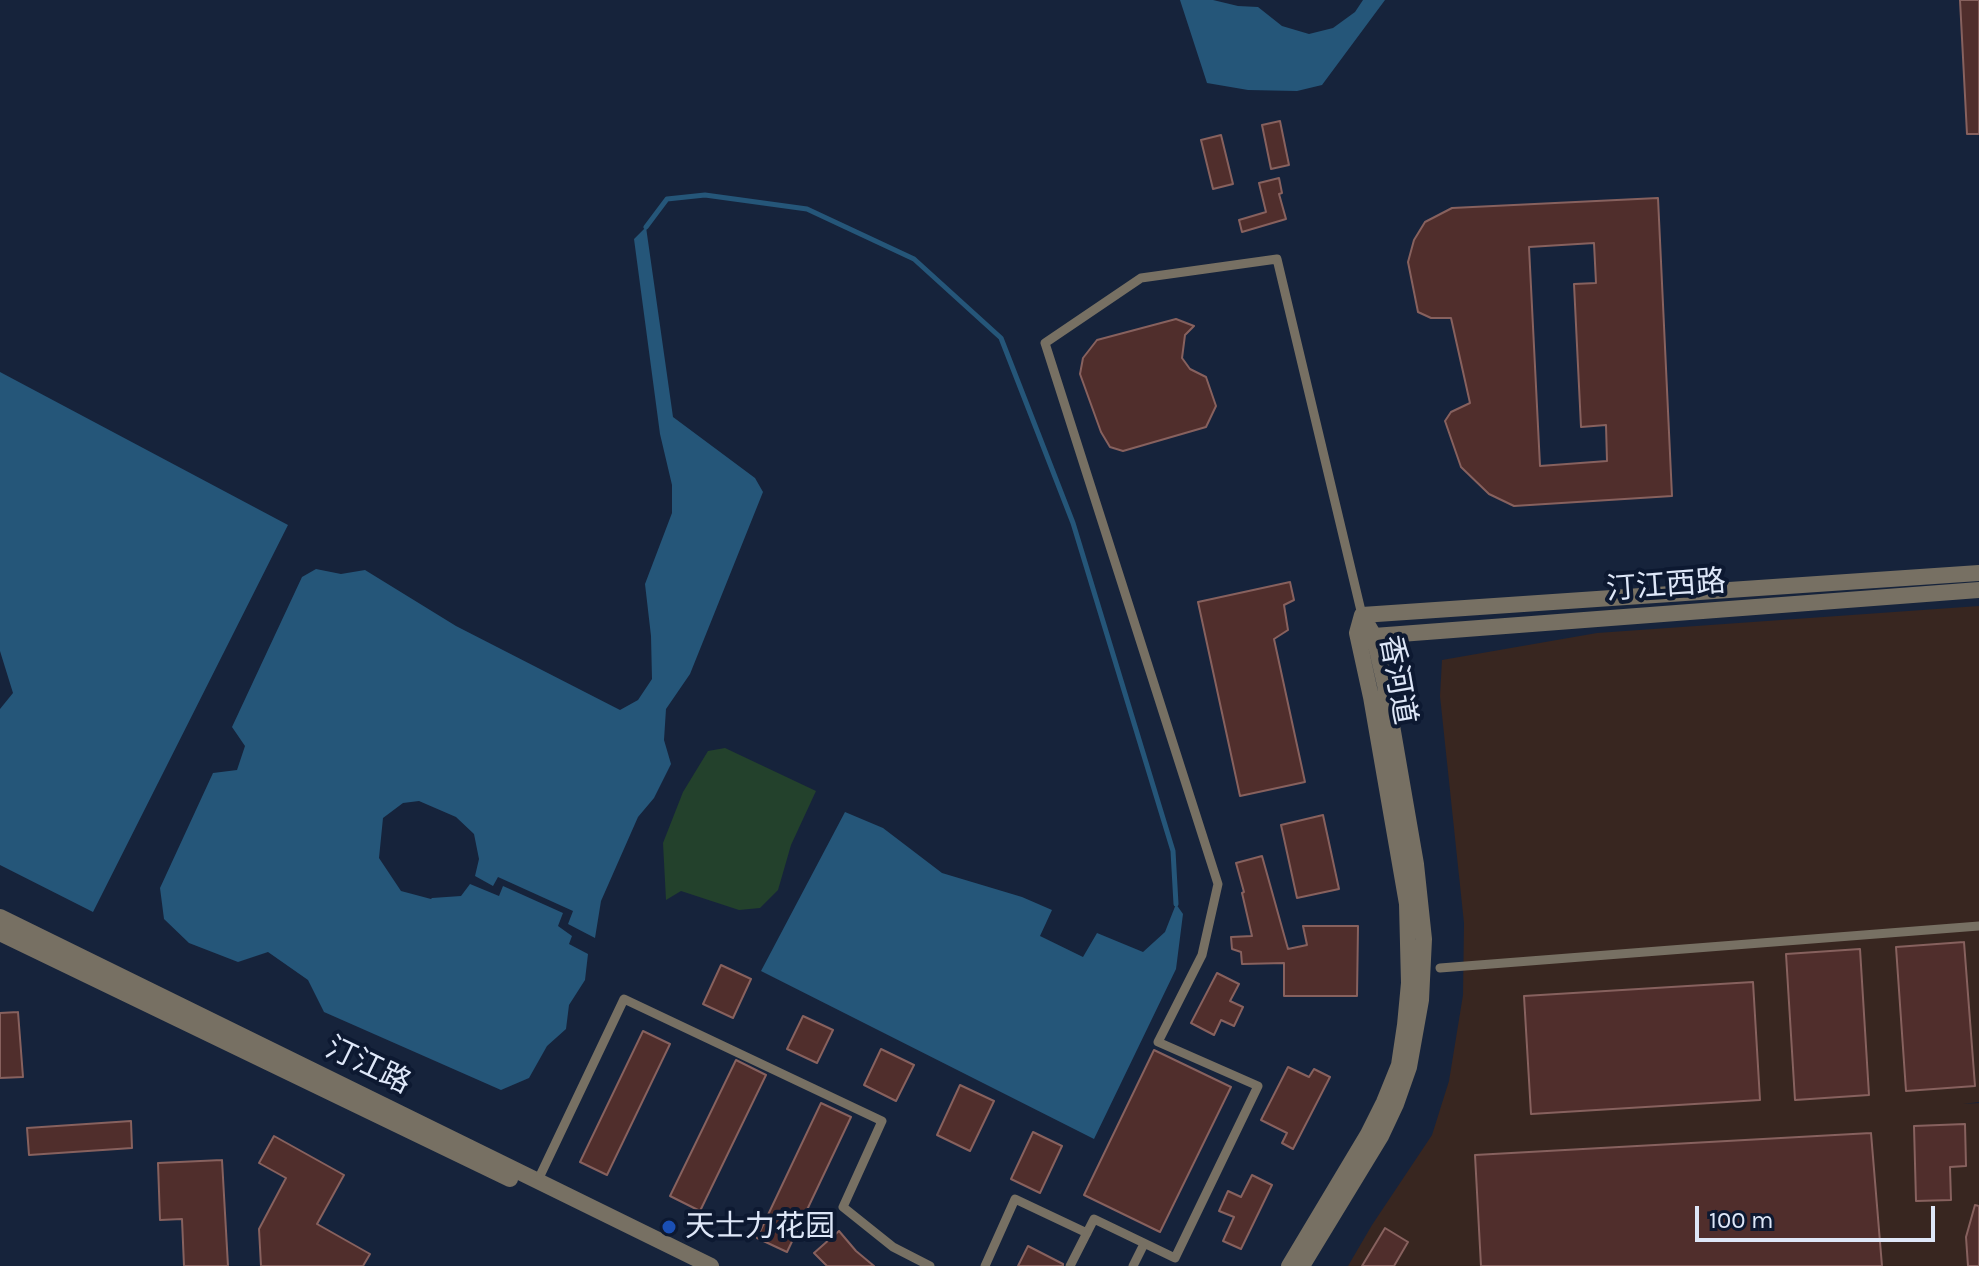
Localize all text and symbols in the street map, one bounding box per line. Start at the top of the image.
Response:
street label: 汀江西路 [1605,564,1727,608]
street label: 香河道 [1371,633,1423,727]
street label: 汀江路 [320,1030,416,1102]
scale bar [1699,1190,1939,1240]
text: 100 m [1709,1206,1774,1234]
place label: 天士力花园 [685,1209,835,1245]
marker: 天士力花园 [660,1218,678,1236]

